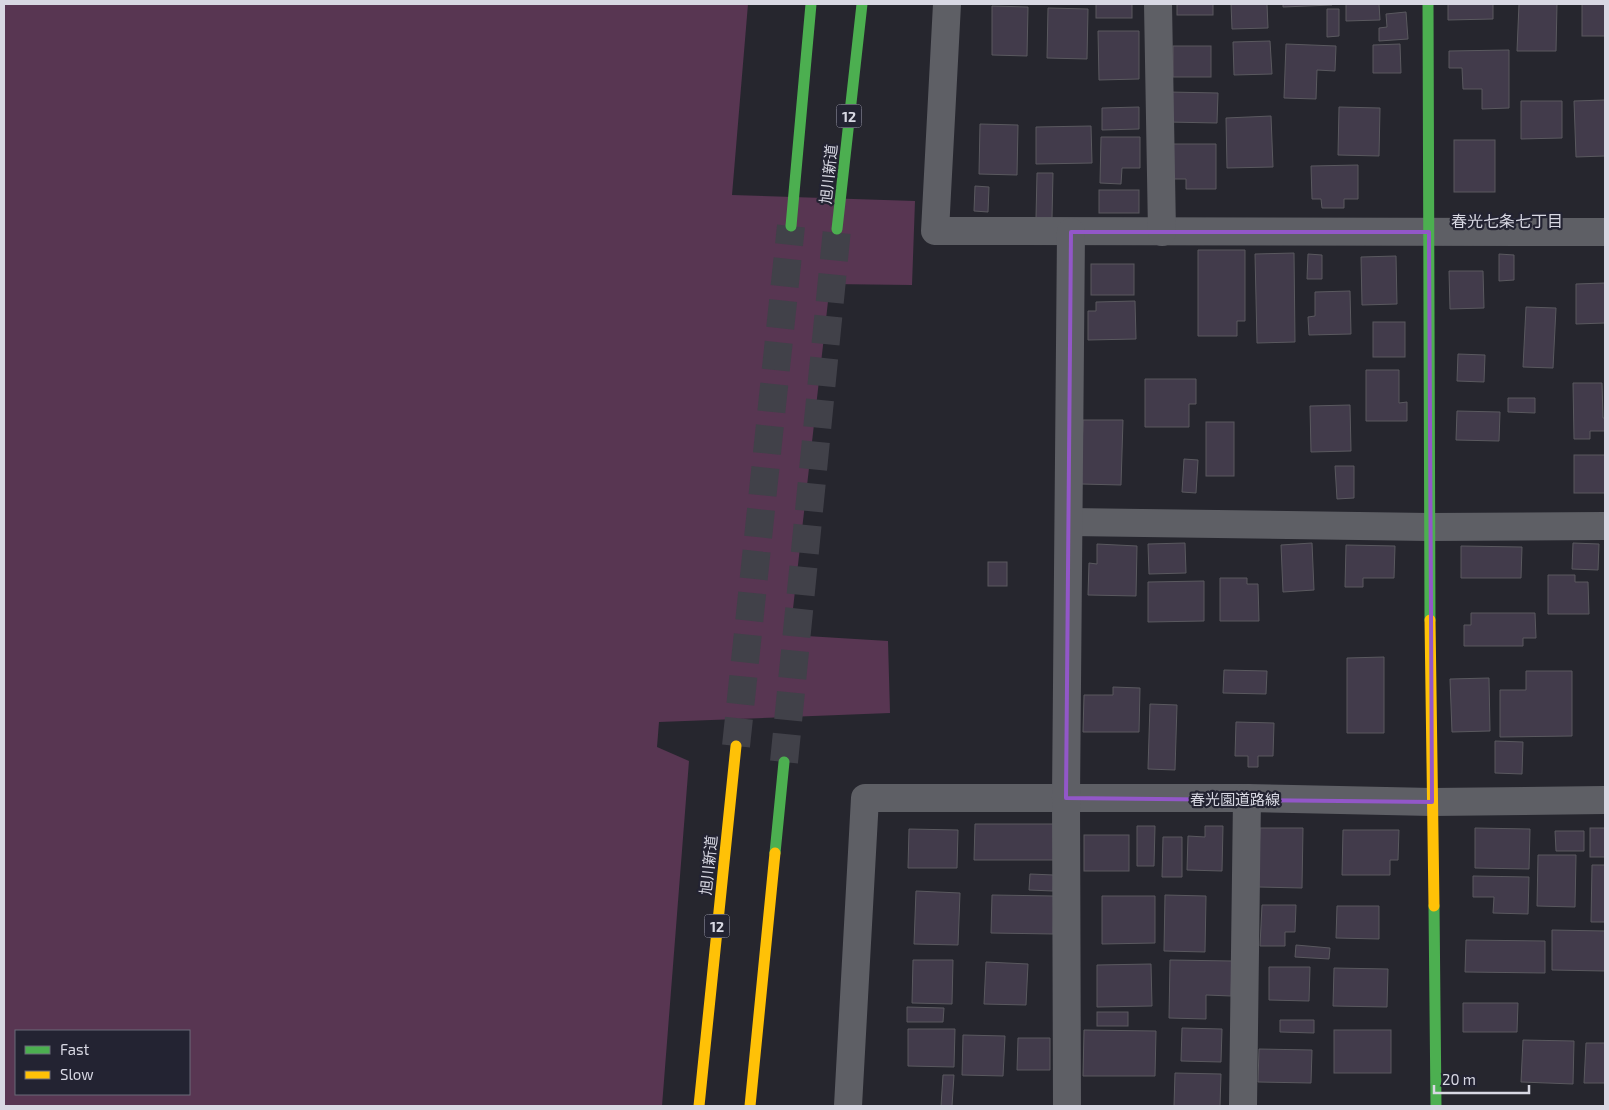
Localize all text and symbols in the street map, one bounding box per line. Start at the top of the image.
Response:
road number: 12 [836,104,862,128]
street label: 旭川新道 [816,143,840,205]
district label: 春光七条七丁目 [1451,211,1563,230]
street label: 春光園道路線 [1190,790,1280,808]
street label: 旭川新道 [696,834,720,896]
road number: 12 [704,914,730,938]
legend [15,1030,190,1095]
text: Fast [60,1040,90,1058]
scale bar [1434,1062,1529,1094]
text: Slow [60,1065,94,1083]
text: 20 m [1442,1070,1476,1088]

